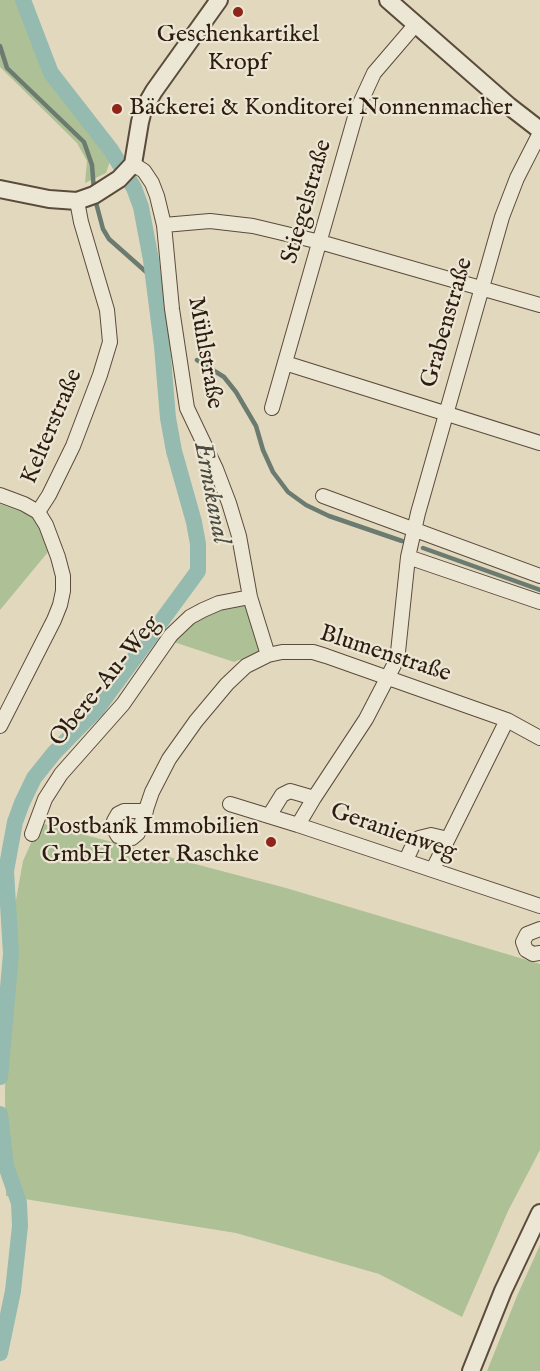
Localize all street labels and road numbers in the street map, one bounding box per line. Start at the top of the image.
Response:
street label: Stiegelstraße [277,137,339,267]
street label: Grabenstraße [416,255,480,391]
street label: Mühlstraße [180,295,228,411]
street label: Kelterstraße [16,365,90,489]
street label: Obere-Au-Weg [44,611,168,753]
street label: Blumenstraße [316,620,454,690]
street label: Geranienweg [326,798,460,868]

